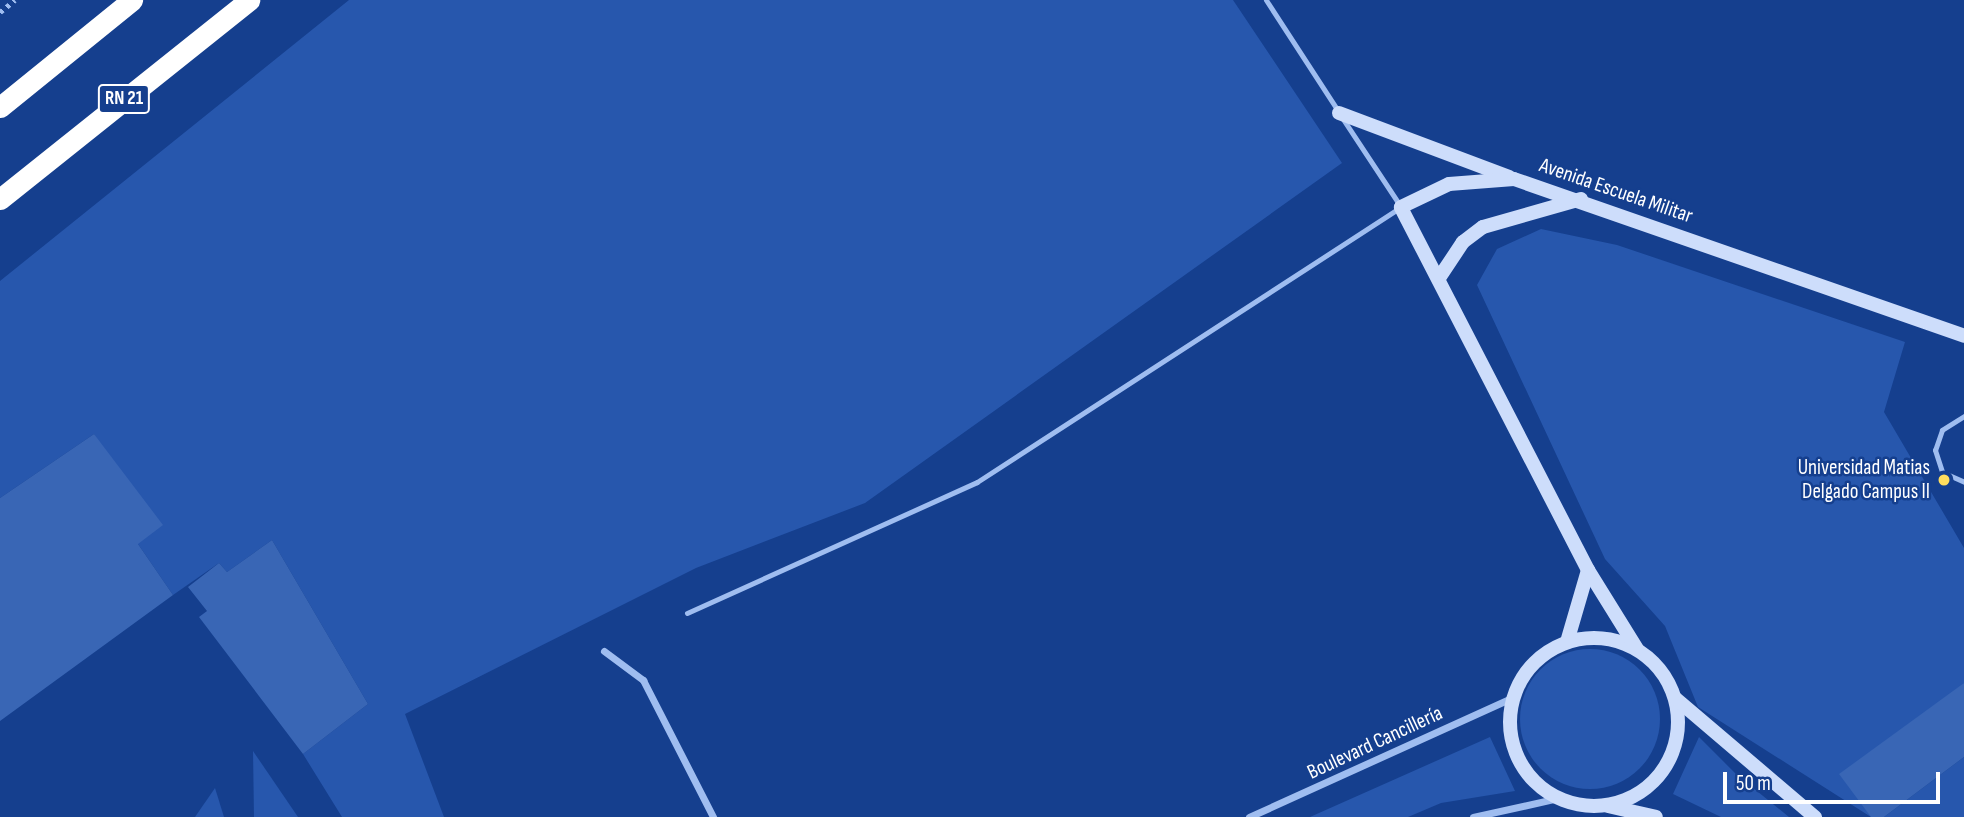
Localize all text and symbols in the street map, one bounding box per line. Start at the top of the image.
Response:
road number: RN 21 [98,83,150,114]
street label: Avenida Escuela Militar [1536,153,1696,229]
place label: Universidad Matias Delgado Campus II [1798,455,1930,505]
marker: Universidad Matias Delgado Campus II [1936,472,1952,488]
street label: Boulevard Cancillería [1303,701,1447,785]
scale bar [1726,758,1943,802]
text: 50 m [1736,771,1771,796]

